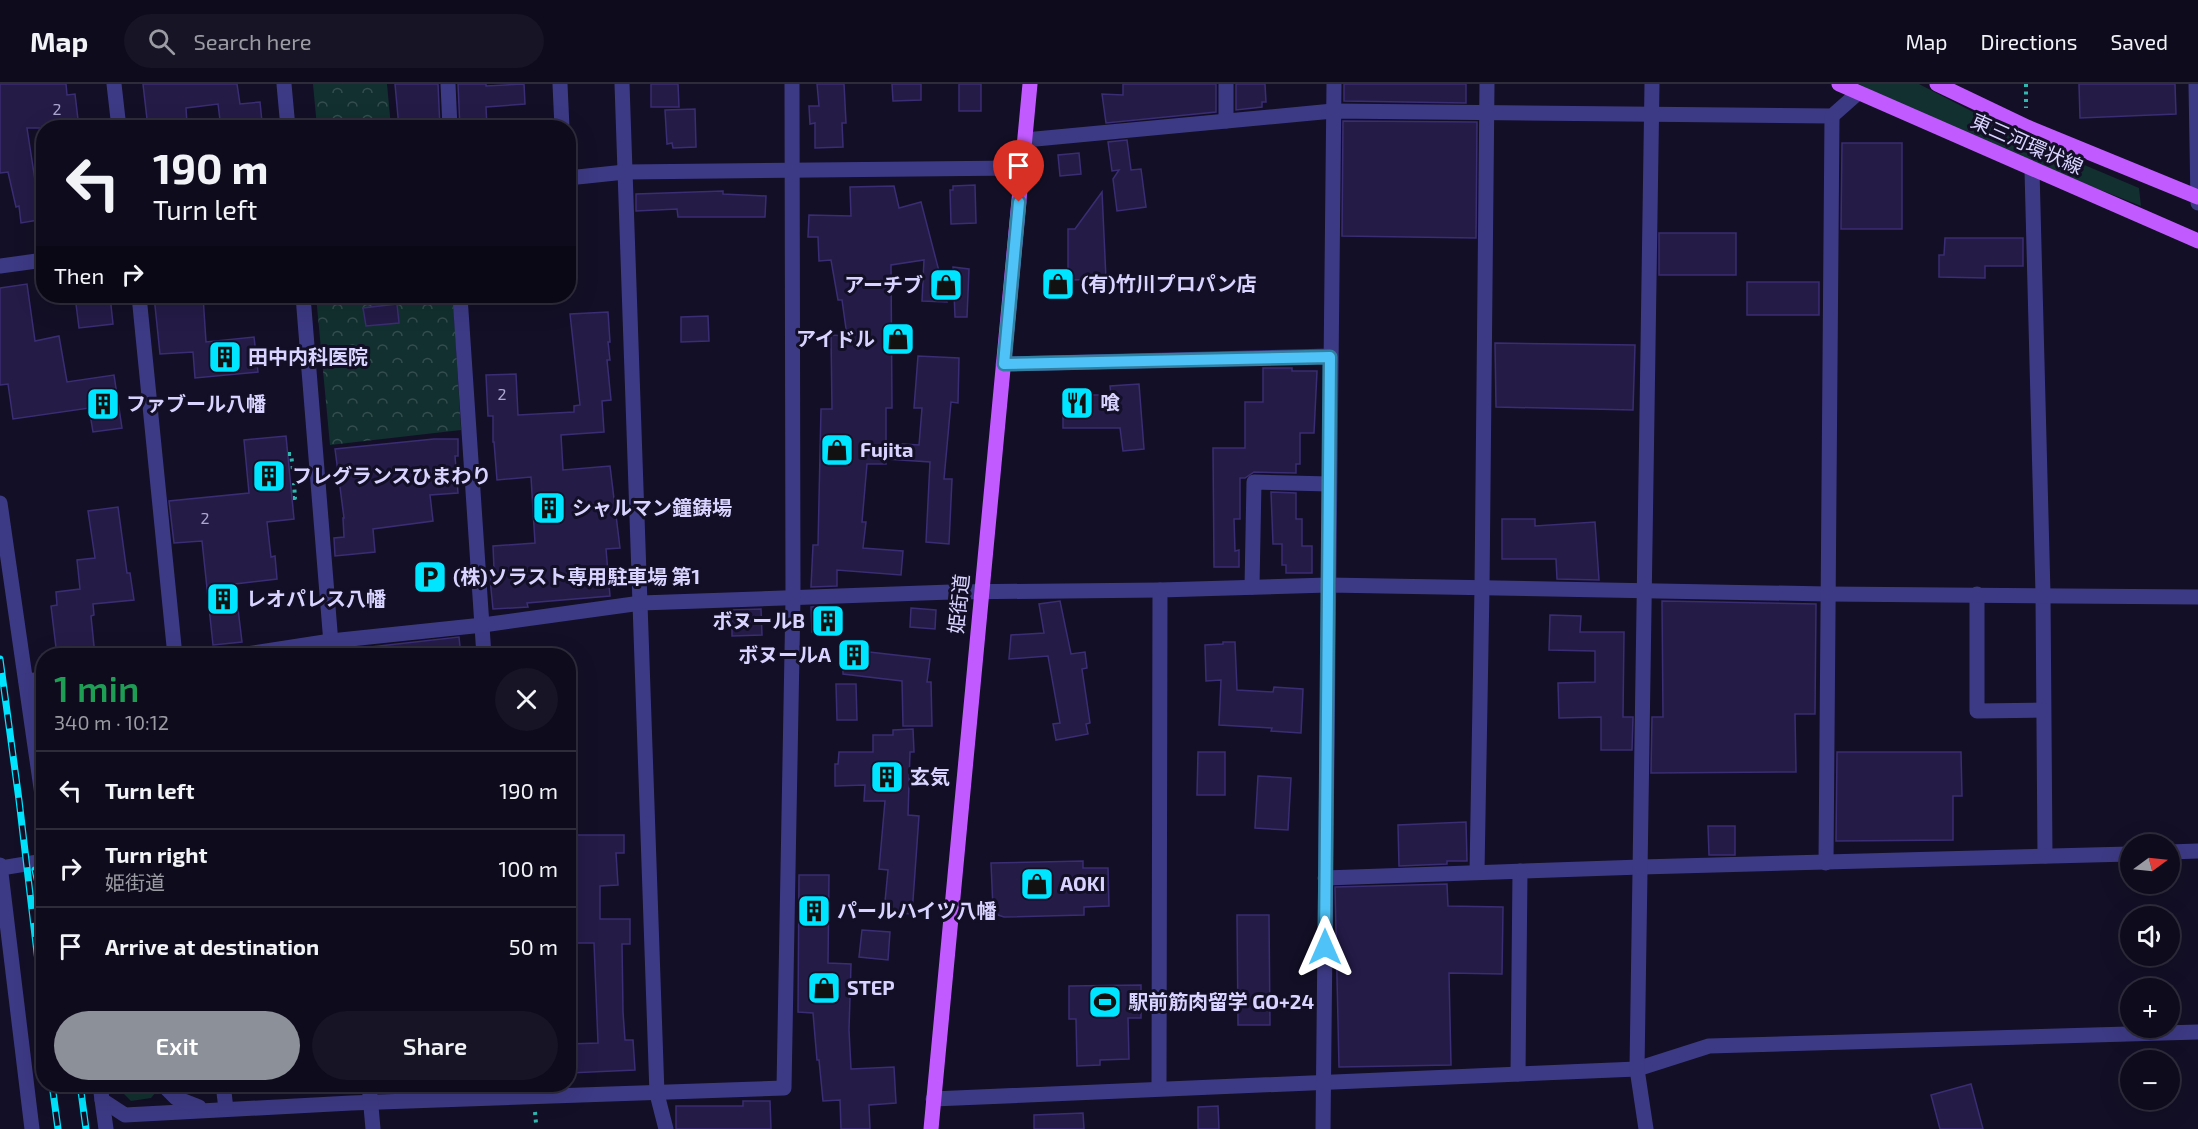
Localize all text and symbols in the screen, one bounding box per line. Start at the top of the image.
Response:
search box [124,14,544,68]
text: Map [30,24,88,58]
icon: search [145,25,178,58]
text: Search here [193,28,312,54]
text: Map [1905,29,1948,54]
text: Directions [1981,29,2077,54]
text: Saved [2110,29,2168,54]
house number: 2 [53,99,62,118]
street label: 東三河環状線 [1968,108,2087,178]
pin [993,140,1044,202]
text: 190 m [153,142,269,192]
icon: left [54,144,132,222]
icon: arrive [1002,149,1035,182]
text: Turn left [153,193,257,225]
icon: right [116,258,149,291]
text: Then [54,262,104,288]
shop icon: (有)竹川プロパン店 [1040,266,1076,302]
shop icon: アーチブ [928,267,964,303]
place label: (有)竹川プロパン店 [1081,271,1257,295]
place label: アーチブ [844,272,923,296]
shop icon: アイドル [880,321,916,357]
place label: アイドル [796,326,875,350]
building icon: 田中内科医院 [207,339,243,375]
place label: 田中内科医院 [248,344,368,368]
house number: 2 [498,384,507,403]
restaurant icon: 喰 [1059,385,1095,421]
building icon: ファブール八幡 [85,386,121,422]
place label: 喰 [1100,390,1120,414]
place label: ファブール八幡 [126,391,266,415]
shop icon: Fujita [819,432,855,468]
place label: Fujita [860,437,913,461]
building icon: フレグランスひまわり [251,458,287,494]
place label: フレグランスひまわり [292,463,492,487]
building icon: シャルマン鐘鋳場 [531,490,567,526]
place label: シャルマン鐘鋳場 [572,495,732,519]
house number: 2 [201,508,210,527]
parking icon: (株)ソラスト専用駐車場 第1 [412,559,448,595]
place label: (株)ソラスト専用駐車場 第1 [453,564,700,588]
street label: 姫街道 [943,573,973,635]
building icon: レオパレス八幡 [205,581,241,617]
place label: レオパレス八幡 [246,586,386,610]
building icon: ボヌールB [810,603,846,639]
place label: ボヌールB [712,608,805,632]
building icon: ボヌールA [836,637,872,673]
place label: ボヌールA [738,642,832,666]
text: 1 min [54,666,139,709]
button: close [495,668,558,731]
text: 340 m · 10:12 [54,710,169,734]
building icon: 玄気 [869,759,905,795]
place label: 玄気 [910,764,950,788]
icon: left [54,774,87,807]
text: Turn left [105,777,194,803]
text: 190 m [499,777,558,803]
north arrow [2120,834,2180,894]
map controls [2120,834,2180,1110]
text: Turn right [105,841,207,867]
icon: right [54,852,87,885]
text: 100 m [499,855,558,881]
shop icon: AOKI [1019,866,1055,902]
text: 姫街道 [105,870,165,894]
place label: AOKI [1060,871,1105,895]
building icon: パールハイツ八幡 [796,893,832,929]
place label: パールハイツ八幡 [837,898,997,922]
button: sound [2120,906,2180,966]
position arrow [1293,915,1357,979]
icon: arrive [54,930,87,963]
text: Arrive at destination [105,933,319,959]
text: 50 m [509,933,558,959]
shop icon: STEP [806,970,842,1006]
place label: STEP [847,975,895,999]
button: + [2120,978,2180,1038]
sports icon: 駅前筋肉留学 GO+24 [1087,984,1123,1020]
place label: 駅前筋肉留学 GO+24 [1128,989,1314,1013]
button: Exit [54,1011,300,1080]
button: Share [312,1011,558,1080]
button: − [2120,1050,2180,1110]

